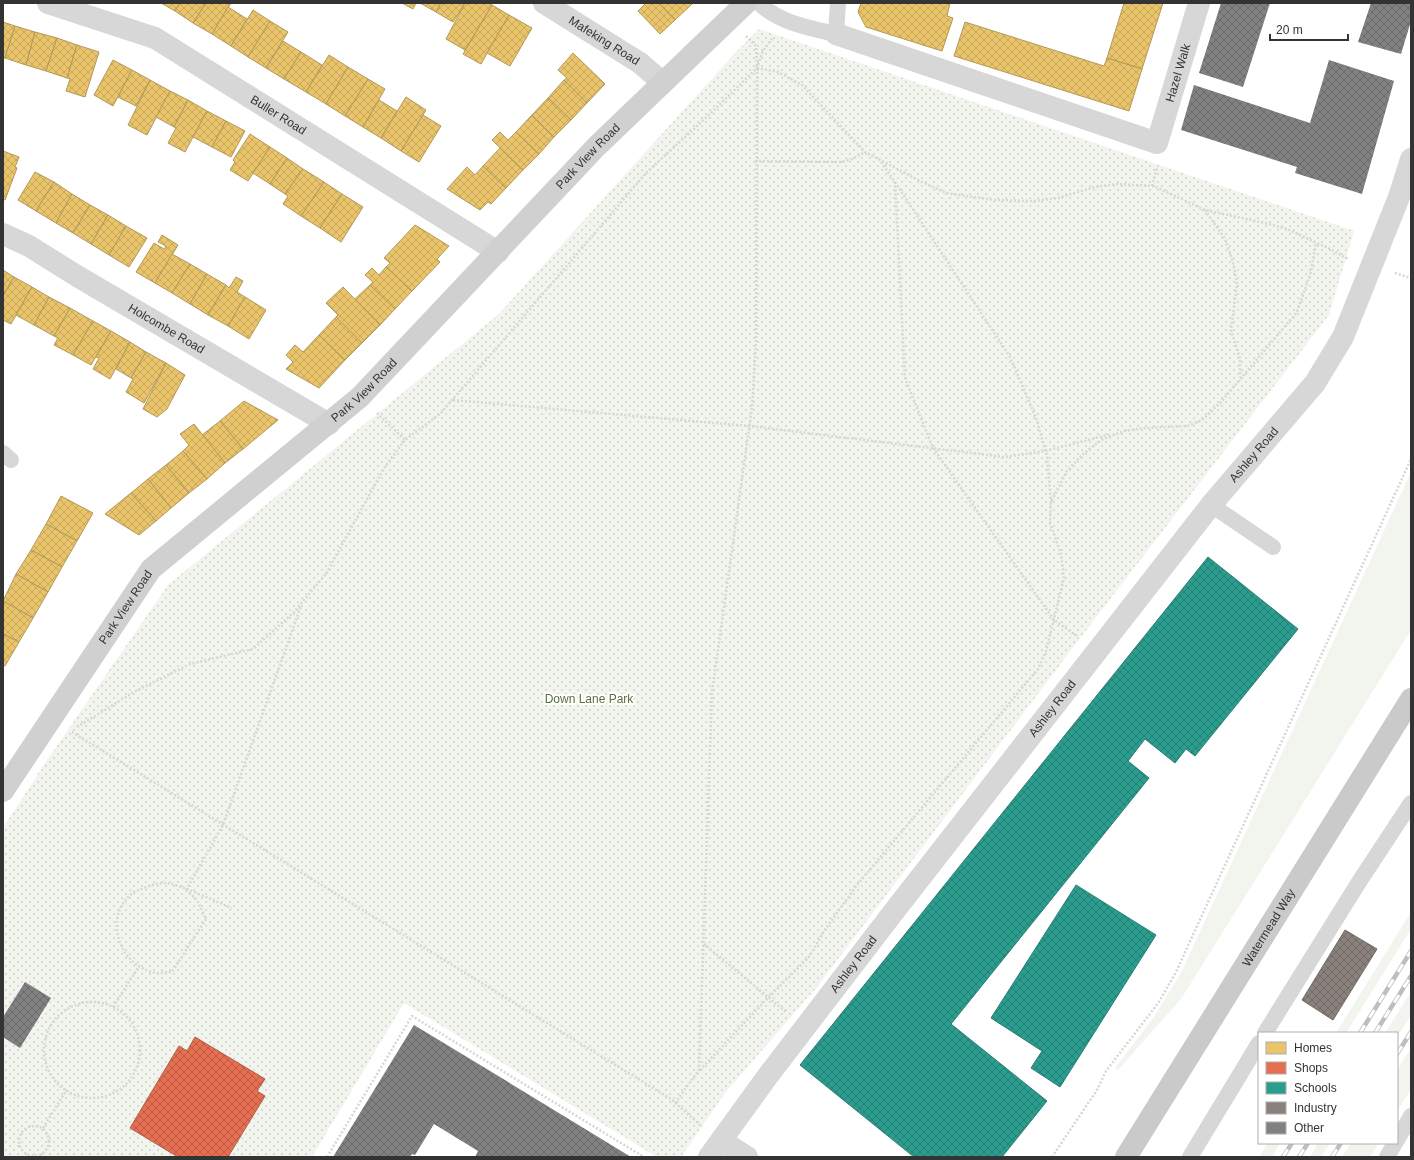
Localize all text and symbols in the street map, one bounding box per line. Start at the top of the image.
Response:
street label: Mafeking Road [566,13,642,68]
scale bar [1270,16,1348,42]
text: 20 m [1276,23,1303,37]
street label: Hazel Walk [1163,41,1194,104]
street label: Buller Road [248,92,309,138]
street label: Park View Road [553,121,623,192]
street label: Holcombe Road [126,301,207,356]
street label: Park View Road [328,355,400,425]
street label: Ashley Road [1226,424,1281,485]
street label: Park View Road [96,567,155,647]
street label: Ashley Road [1026,677,1079,740]
park label: Down Lane Park [545,692,634,706]
street label: Watermead Way [1239,886,1298,969]
street label: Ashley Road [827,933,880,995]
legend [1258,1032,1398,1144]
text: Homes [1294,1041,1332,1055]
text: Shops [1294,1061,1328,1075]
text: Schools [1294,1081,1337,1095]
text: Industry [1294,1101,1337,1115]
text: Other [1294,1121,1324,1135]

